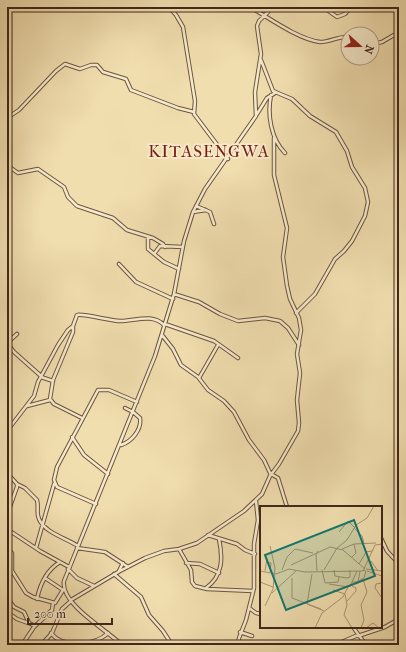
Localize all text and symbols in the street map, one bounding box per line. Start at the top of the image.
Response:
north arrow [340,26,380,66]
text: N [361,43,376,56]
district label: KITASENGWA [148,141,270,161]
inset map [260,506,382,628]
scale bar [28,600,112,626]
text: 200 m [34,607,66,621]

